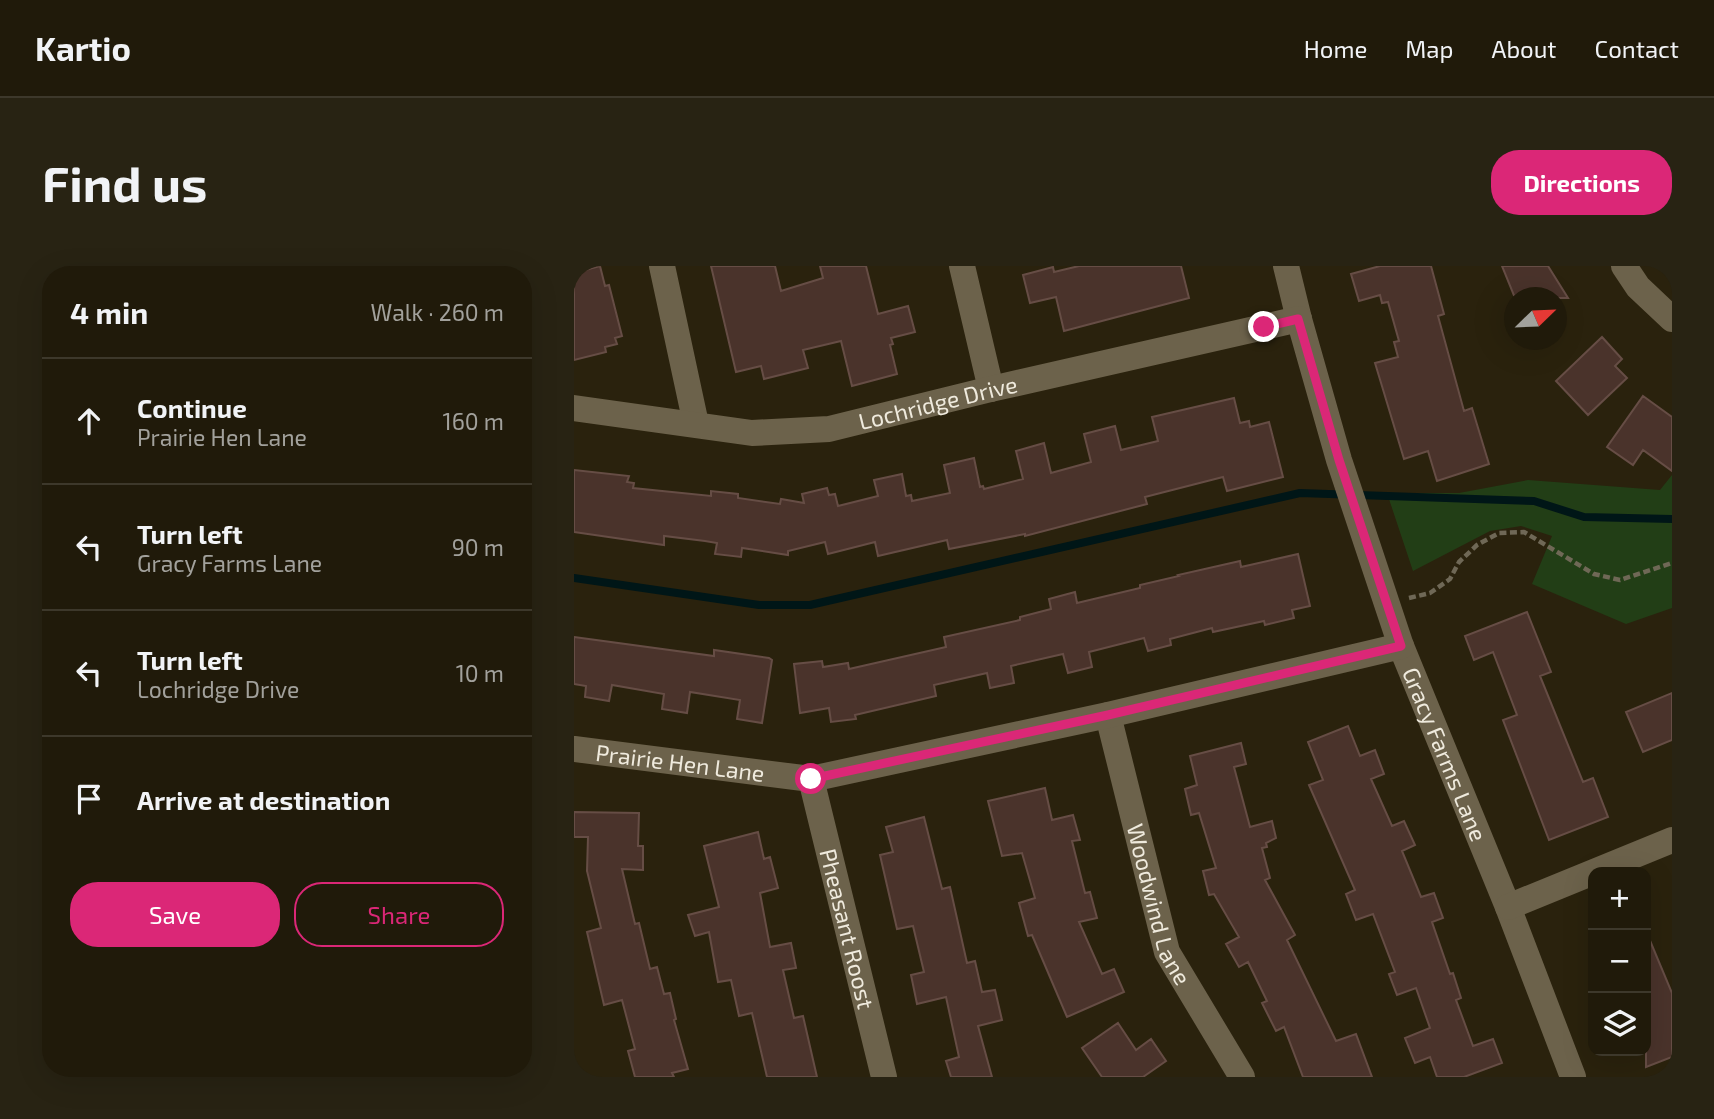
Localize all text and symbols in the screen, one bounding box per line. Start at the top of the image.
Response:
text: Kartio [35,28,131,68]
text: Home [1304,34,1367,63]
text: Map [1405,34,1453,63]
text: About [1491,34,1557,63]
text: Contact [1595,34,1679,63]
button: Directions [1491,150,1672,215]
text: Find us [42,153,207,212]
north arrow [1504,287,1567,350]
text: 4 min [70,294,148,330]
text: Walk · 260 m [371,298,504,326]
route end [1248,311,1279,342]
street label: Lochridge Drive [856,369,1020,435]
text: Continue [137,392,247,423]
icon: ahead [70,402,108,440]
text: 160 m [443,407,504,435]
text: Prairie Hen Lane [137,423,307,451]
text: Turn left [137,518,243,549]
icon: left [70,528,108,566]
text: 90 m [452,533,504,561]
text: Gracy Farms Lane [137,549,322,577]
text: Turn left [137,644,243,675]
icon: left [70,654,108,692]
text: 10 m [456,659,504,687]
street label: Gracy Farms Lane [1397,663,1493,845]
text: Lochridge Drive [137,675,299,703]
street label: Prairie Hen Lane [594,738,766,787]
route start [795,763,826,794]
icon: arrive [70,780,108,818]
text: Arrive at destination [137,784,390,815]
street label: Woodwind Lane [1122,821,1197,990]
street label: Pheasant Roost [814,845,881,1012]
map controls [1588,867,1651,1056]
button: + [1588,867,1651,930]
button: Save [70,882,280,947]
button: Share [294,882,504,947]
button: − [1588,930,1651,993]
button: layers [1588,993,1651,1056]

